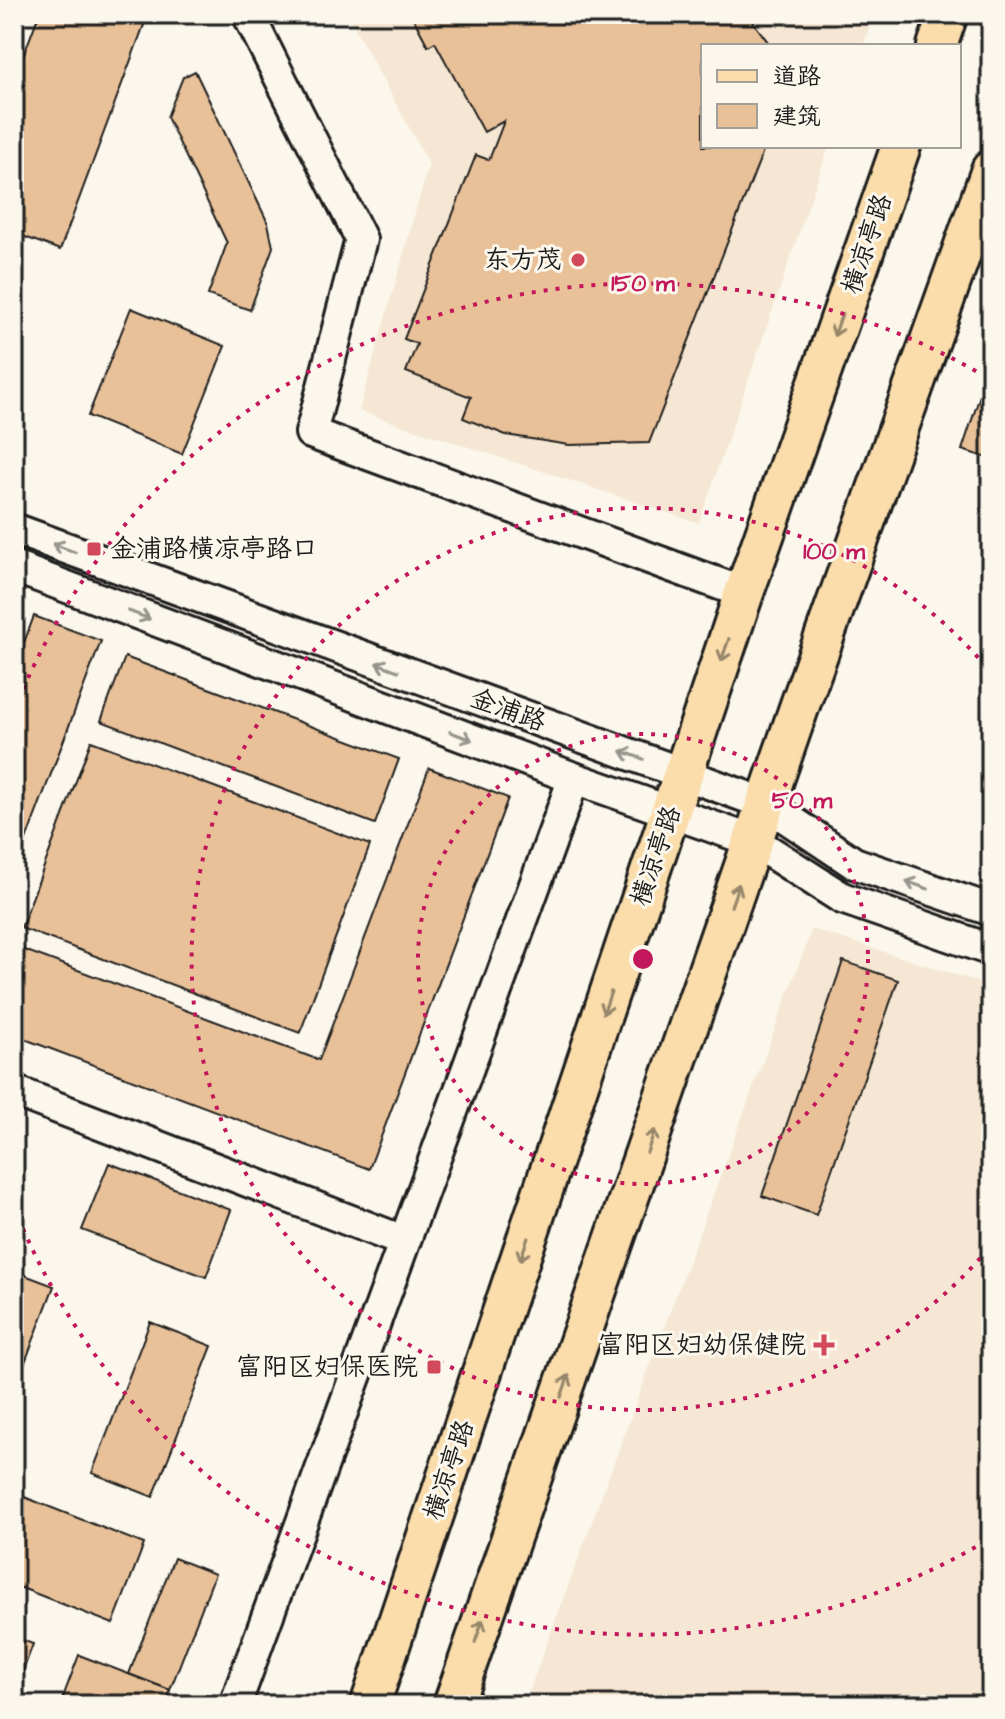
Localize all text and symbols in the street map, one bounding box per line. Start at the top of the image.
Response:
legend [701,44,961,148]
text: 道路 [773,60,821,94]
text: 建筑 [773,100,821,134]
street label: 横凉亭路 [833,189,901,299]
place label: 东方茂 [484,242,562,278]
marker: 东方茂 [569,251,587,269]
text: 150 m [611,267,675,301]
one-way arrow [830,312,845,337]
place label: 金浦路横凉亭路口 [110,531,318,567]
text: 100 m [803,535,865,569]
one-way arrow [52,540,77,554]
marker: 金浦路横凉亭路口 [85,540,103,558]
one-way arrow [126,609,151,623]
one-way arrow [717,637,732,662]
one-way arrow [375,659,400,673]
street label: 金浦路 [465,680,551,740]
one-way arrow [448,730,473,744]
one-way arrow [619,747,644,762]
text: 50 m [772,784,833,818]
street label: 横凉亭路 [622,801,690,911]
one-way arrow [905,877,930,892]
one-way arrow [728,882,743,907]
centre of rings [629,945,657,973]
one-way arrow [598,990,613,1015]
one-way arrow [645,1128,660,1153]
one-way arrow [515,1236,530,1261]
place label: 富阳区妇幼保健院 [598,1327,806,1363]
marker: 富阳区妇幼保健院 [813,1334,835,1356]
place label: 富阳区妇保医院 [236,1349,418,1385]
marker: 富阳区妇保医院 [425,1358,443,1376]
one-way arrow [559,1374,573,1399]
street label: 横凉亭路 [415,1415,483,1525]
one-way arrow [473,1620,487,1644]

